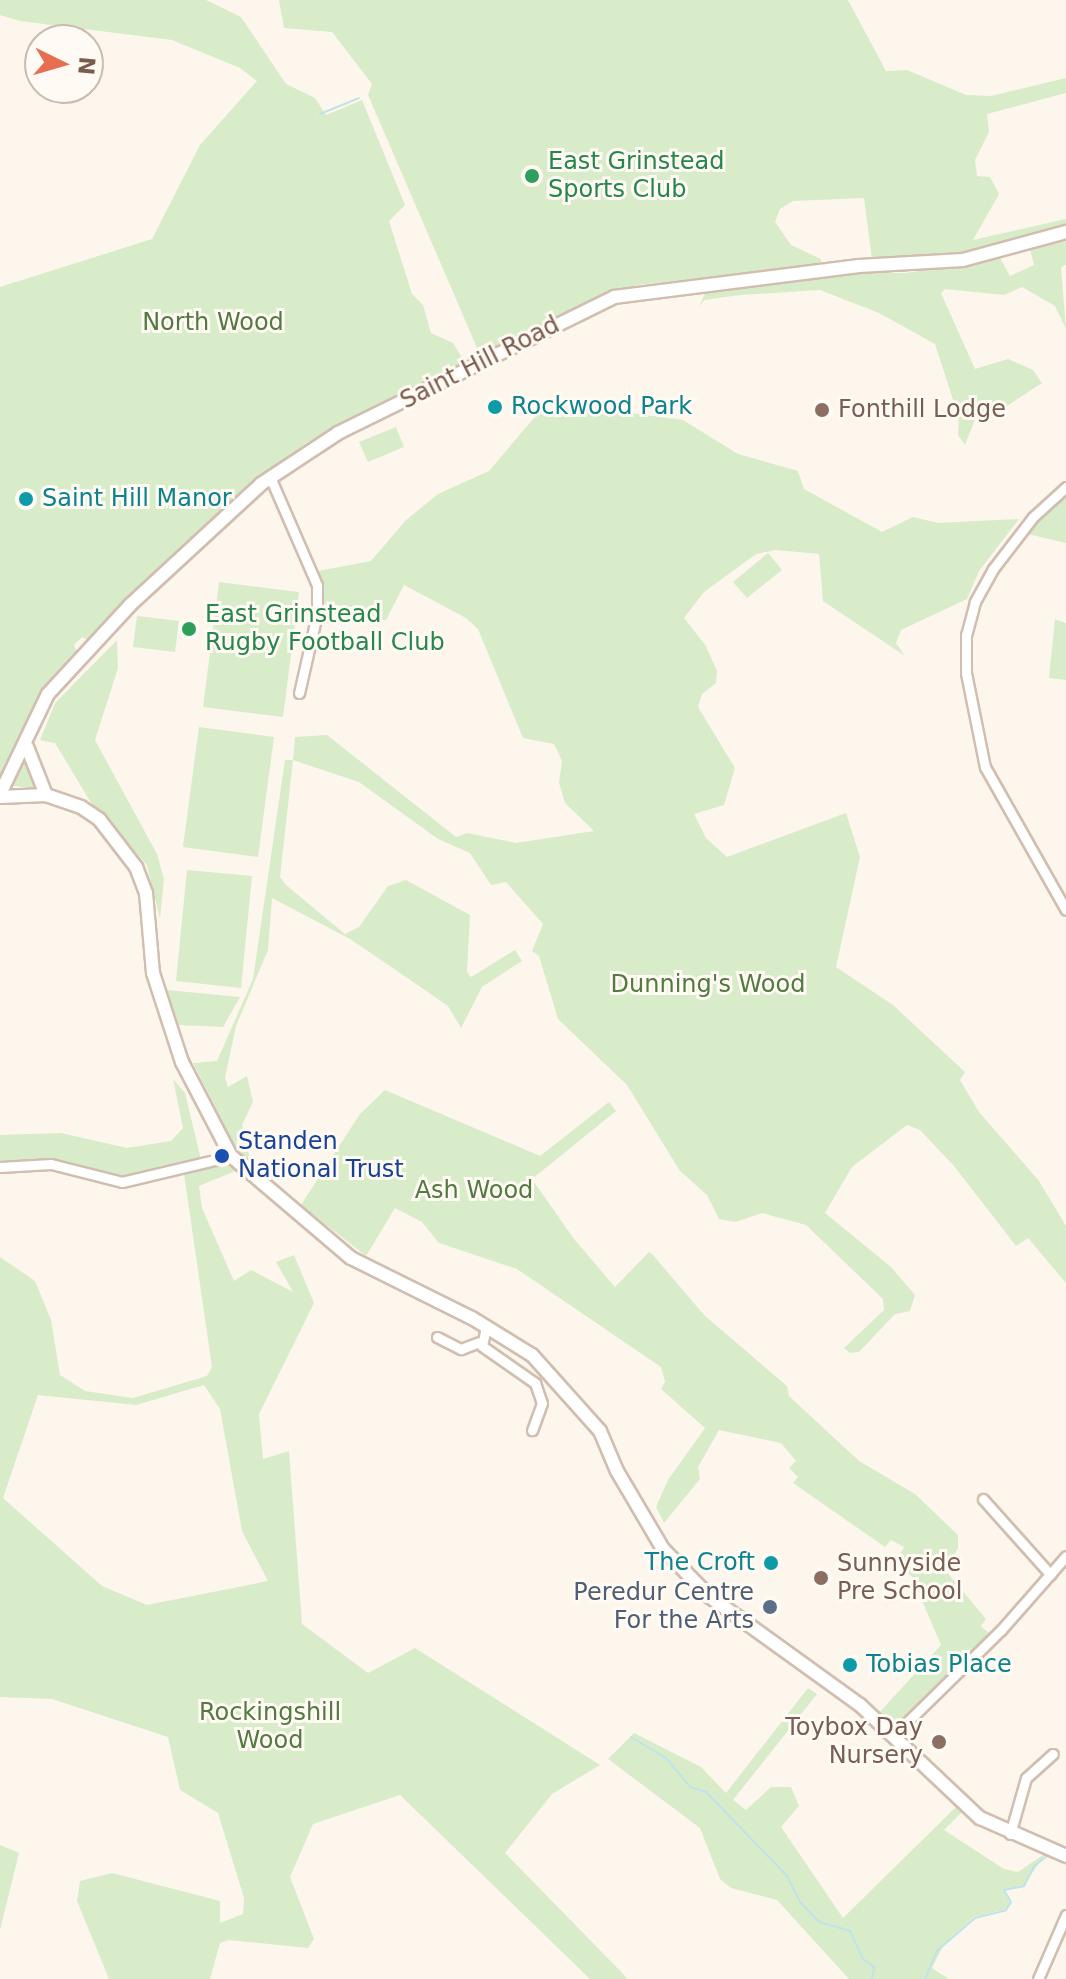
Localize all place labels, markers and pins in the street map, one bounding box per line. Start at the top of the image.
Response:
place label: East Grinstead Sports Club [548,148,724,204]
marker: East Grinstead Sports Club [523,167,541,185]
place label: Rockwood Park [511,393,692,421]
place label: Fonthill Lodge [838,396,1006,424]
marker: Rockwood Park [486,398,504,416]
marker: Fonthill Lodge [813,401,831,419]
place label: Saint Hill Manor [42,485,232,513]
marker: Saint Hill Manor [17,490,35,508]
place label: East Grinstead Rugby Football Club [205,601,445,657]
marker: East Grinstead Rugby Football Club [180,620,198,638]
place label: Standen National Trust [238,1128,404,1184]
marker: Standen National Trust [213,1147,231,1165]
place label: The Croft [645,1549,755,1577]
place label: Sunnyside Pre School [837,1550,962,1606]
marker: The Croft [762,1554,780,1572]
marker: Sunnyside Pre School [812,1569,830,1587]
place label: Peredur Centre For the Arts [573,1579,754,1635]
marker: Peredur Centre For the Arts [761,1598,779,1616]
place label: Tobias Place [866,1651,1012,1679]
marker: Tobias Place [841,1656,859,1674]
place label: Toybox Day Nursery [785,1714,923,1770]
marker: Toybox Day Nursery [930,1733,948,1751]

